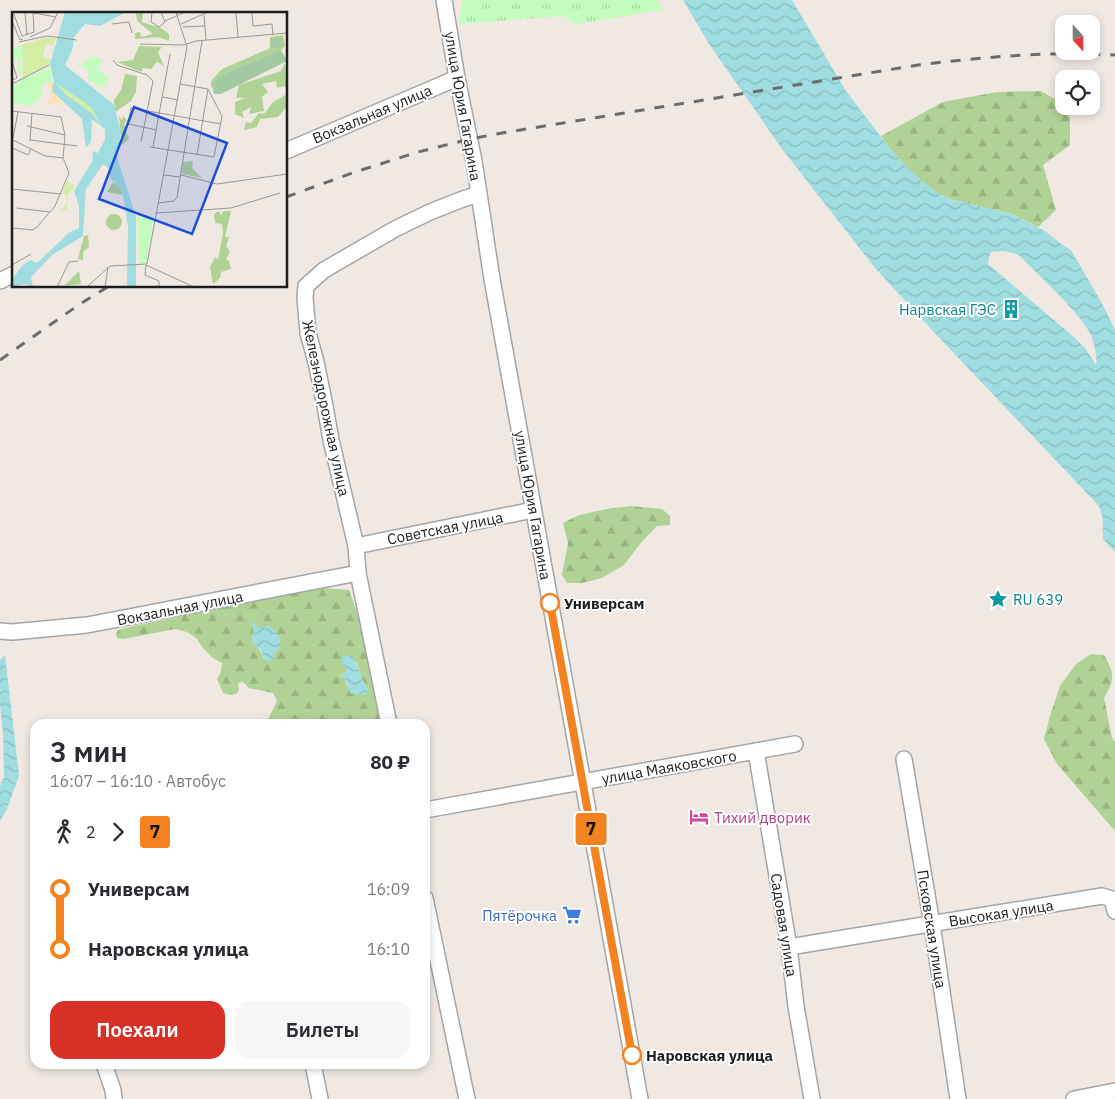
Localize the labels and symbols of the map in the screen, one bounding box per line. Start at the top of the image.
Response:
inset map [12,12,288,288]
north arrow [1055,15,1100,60]
street label: улица Юрия Гагарина [440,30,486,182]
street label: Вокзальная улица [309,80,435,148]
building icon: Нарвская ГЭС [1000,298,1022,320]
place label: Нарвская ГЭС [899,300,996,319]
street label: Железнодорожная улица [298,318,354,498]
street label: улица Юрия Гагарина [510,429,556,581]
street label: Советская улица [385,507,505,549]
street label: Вокзальная улица [115,586,245,630]
place icon: RU 639 [987,588,1009,610]
place label: RU 639 [1013,590,1063,609]
marker: Универсам [540,593,560,613]
place label: Универсам [564,594,644,613]
street label: улица Маяковского [600,746,738,788]
hotel icon: Тихий дворик [688,806,710,828]
place label: Тихий дворик [714,808,811,827]
line badge: 7 [575,813,607,845]
street label: Псковская улица [913,868,951,990]
street label: Садовая улица [766,872,802,978]
street label: Высокая улица [947,895,1055,931]
supermarket icon: Пятёрочка [561,904,583,926]
place label: Пятёрочка [482,906,557,925]
marker: Наровская улица [622,1045,642,1065]
place label: Наровская улица [646,1046,773,1065]

